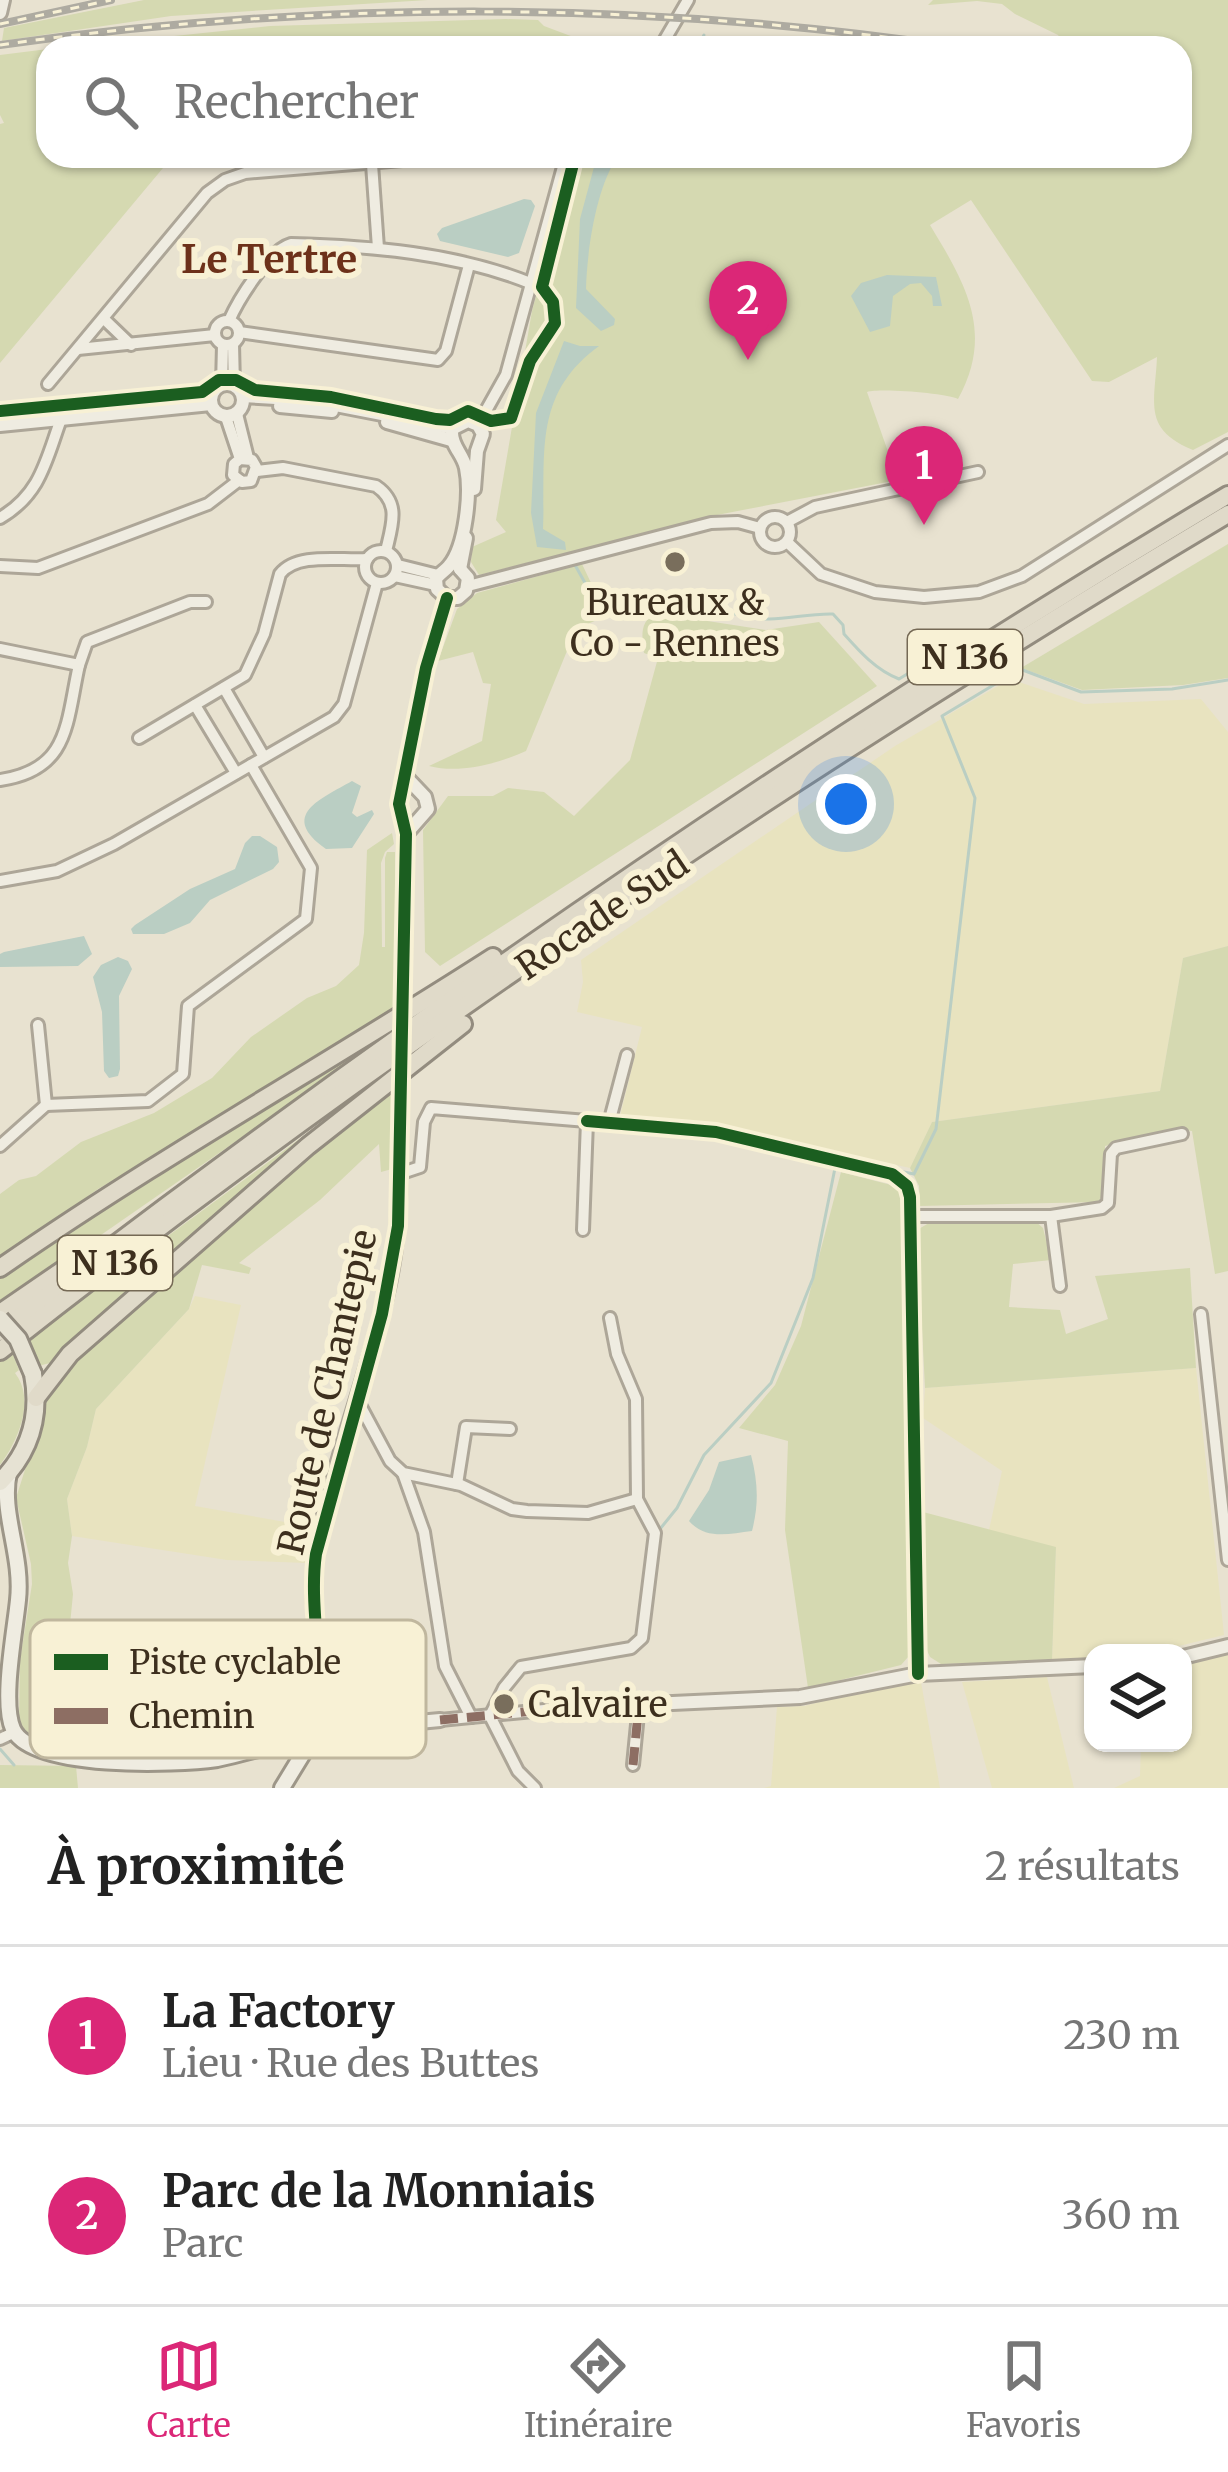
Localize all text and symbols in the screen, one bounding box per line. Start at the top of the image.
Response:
search box [36,36,1192,168]
icon: search [78,69,144,135]
text: Rechercher [174,74,419,130]
district label: Le Tertre [181,235,357,284]
pin: 2 [709,261,787,360]
pin: 1 [885,426,963,525]
marker: Bureaux & Co - Rennes [662,549,688,575]
place label: Bureaux & Co - Rennes [570,580,780,666]
road number: N 136 [908,630,1022,684]
your location [816,774,876,834]
street label: Rocade Sud [507,841,697,990]
street label: Route de Chantepie [268,1225,387,1559]
road number: N 136 [58,1236,172,1290]
legend [30,1620,426,1758]
text: Piste cyclable [129,1642,341,1683]
map controls [1084,1644,1192,1752]
button: layers [1084,1644,1192,1752]
place label: Calvaire [528,1682,667,1727]
marker: Calvaire [491,1691,517,1717]
text: Chemin [129,1696,255,1737]
text: À proximité [48,1834,345,1898]
text: 2 résultats [985,1842,1180,1891]
text: La Factory [162,1983,395,2039]
text: 1 [78,2011,96,2060]
text: 230 m [1063,2011,1180,2060]
text: Lieu · Rue des Buttes [162,2039,540,2088]
text: Parc de la Monniais [162,2163,595,2219]
text: 2 [76,2191,98,2240]
text: 360 m [1062,2191,1180,2240]
text: Parc [162,2219,244,2268]
tab: Carte [147,2333,231,2446]
tab: Itinéraire [524,2333,672,2446]
tab: Favoris [966,2333,1081,2446]

